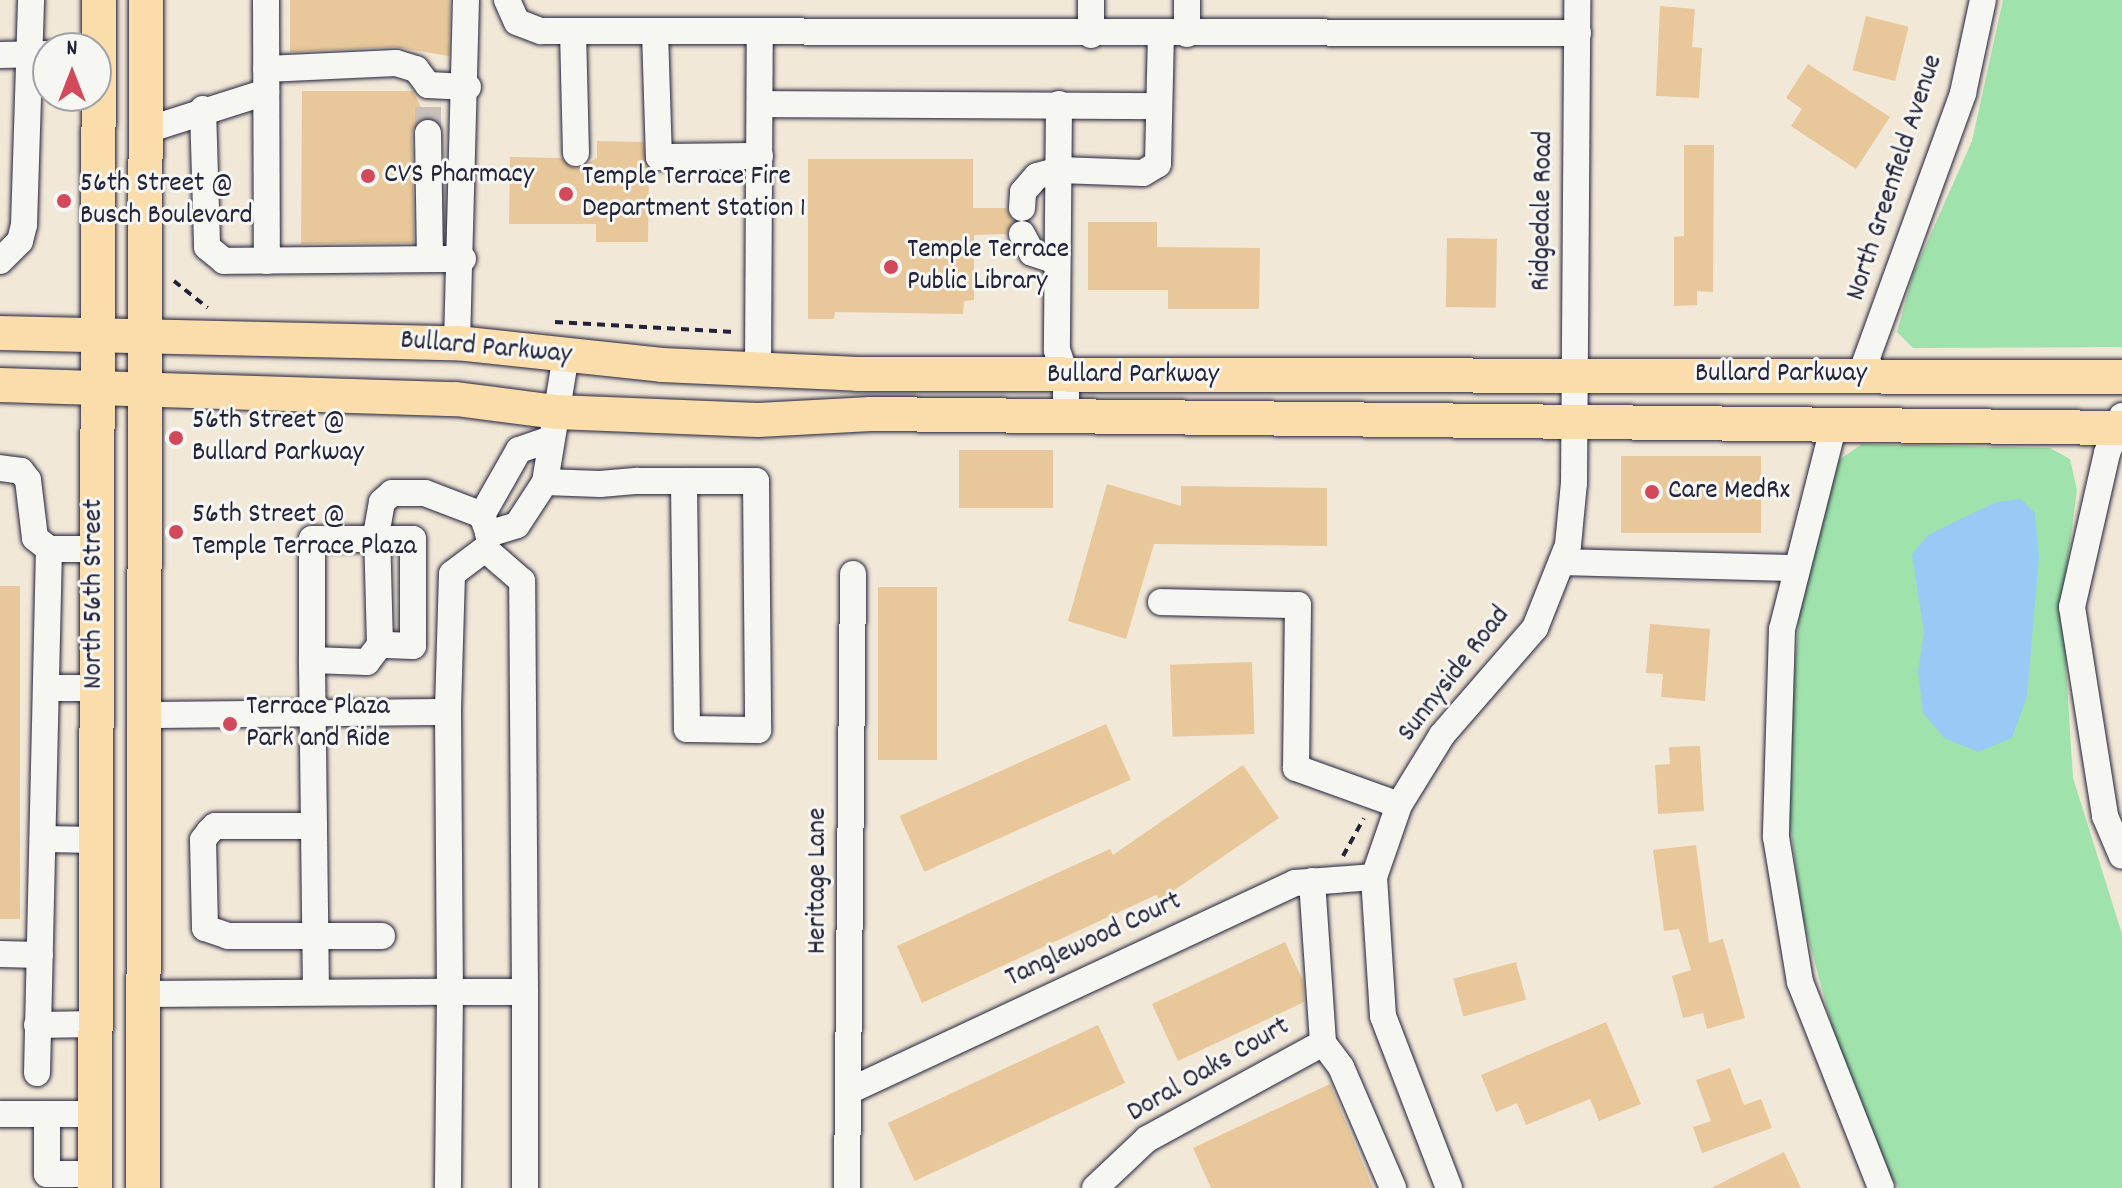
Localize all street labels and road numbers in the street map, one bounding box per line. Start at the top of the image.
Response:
street label: North Greenfield Avenue [1840,51,1952,305]
street label: Ridgedale Road [1526,130,1562,292]
street label: Bullard Parkway [399,325,573,373]
street label: Bullard Parkway [1695,358,1867,392]
street label: Bullard Parkway [1047,359,1219,393]
street label: North 56th Street [78,499,112,689]
street label: Sunnyside Road [1392,601,1518,749]
street label: Heritage Lane [802,808,836,954]
street label: Tanglewood Court [1001,886,1187,996]
street label: Doral Oaks Court [1122,1011,1296,1131]

